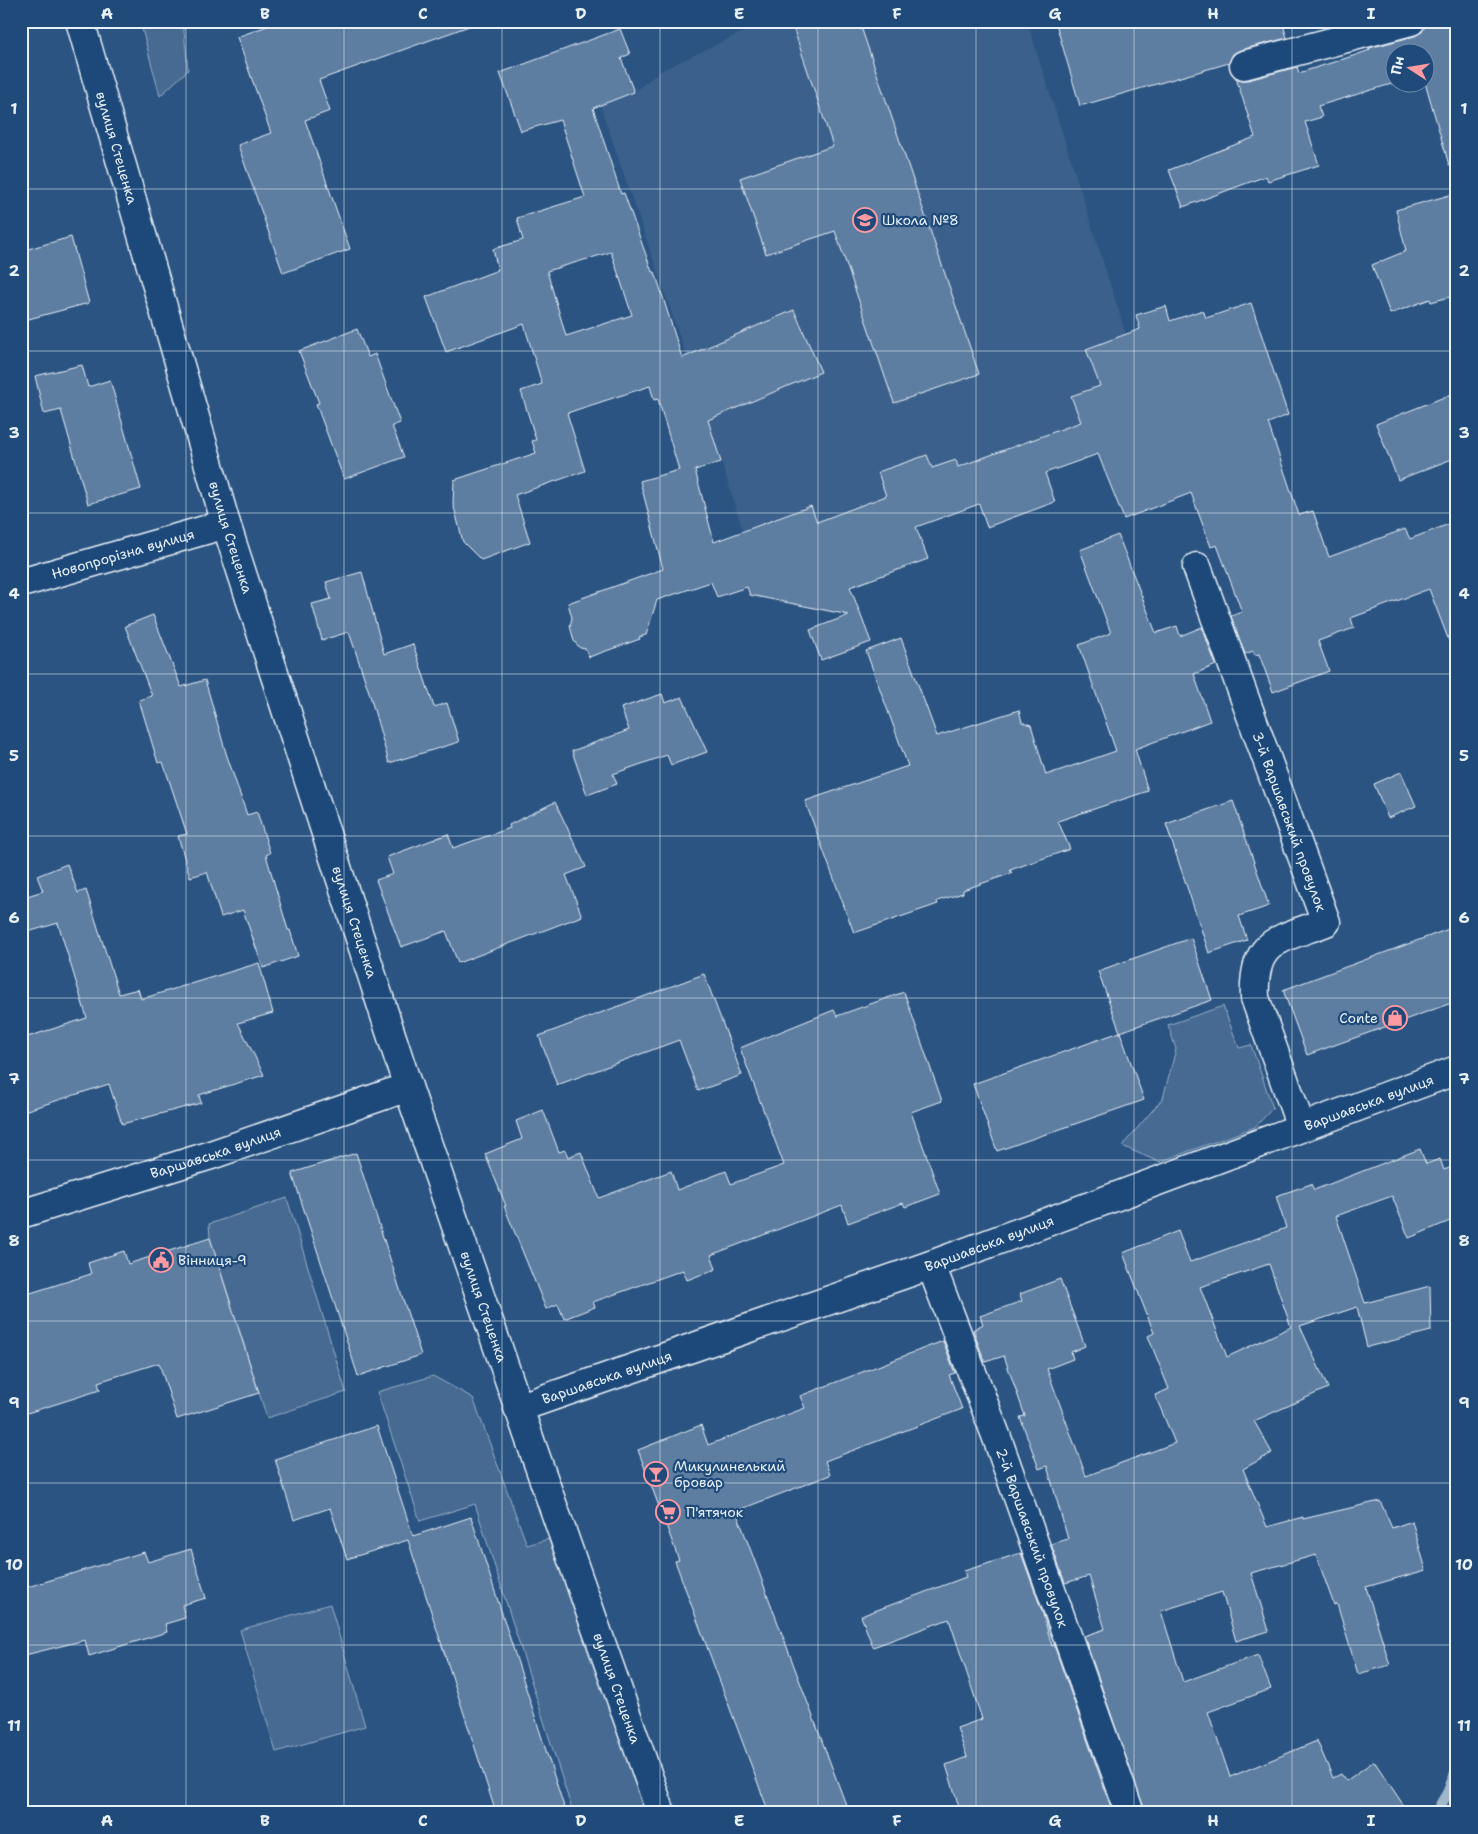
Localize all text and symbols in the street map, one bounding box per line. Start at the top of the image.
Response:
text: A [101,3,113,24]
text: B [260,3,270,24]
text: C [418,3,428,24]
text: D [575,3,587,24]
text: E [734,3,744,24]
text: F [892,3,902,24]
text: G [1049,3,1062,24]
text: H [1207,3,1219,24]
text: I [1367,3,1376,24]
north arrow [1386,42,1436,92]
text: Пн [1387,54,1408,76]
street label: вулиця Стеценка [92,89,142,207]
text: 1 [10,98,18,119]
text: 1 [1460,98,1468,119]
school or university icon: Школа №8 [852,207,878,233]
place label: Школа №8 [882,211,959,229]
text: 2 [8,260,20,281]
text: 2 [1458,260,1470,281]
text: 3 [8,422,20,443]
text: 3 [1458,422,1470,443]
street label: вулиця Стеценка [205,479,257,596]
street label: Новопрорізна вулиця [49,525,196,583]
text: 4 [8,583,20,604]
text: 4 [1458,583,1470,604]
street label: 3-й Варшавський провулок [1249,729,1331,915]
text: 5 [9,745,19,766]
text: 5 [1459,745,1469,766]
street label: вулиця Стеценка [328,864,381,980]
text: 6 [8,907,20,928]
text: 6 [1458,907,1470,928]
shop icon: Conte [1382,1005,1408,1031]
place label: Conte [1339,1009,1378,1027]
text: 7 [8,1068,20,1089]
text: 7 [1458,1068,1470,1089]
street label: Варшавська вулиця [1302,1071,1436,1135]
street label: Варшавська вулиця [148,1123,283,1182]
street label: Варшавська вулиця [922,1211,1056,1276]
text: 8 [8,1230,20,1251]
text: 8 [1458,1230,1470,1251]
public building icon: Вінниця-9 [148,1247,174,1273]
street label: вулиця Стеценка [456,1249,512,1365]
place label: Вінниця-9 [178,1251,247,1269]
street label: Варшавська вулиця [539,1346,674,1408]
text: 9 [8,1392,20,1413]
text: 9 [1458,1392,1470,1413]
street label: 2-й Варшавський провулок [992,1445,1073,1631]
place label: Микулинелький бровар [674,1457,785,1491]
bar icon: Микулинелький бровар [643,1461,669,1487]
supermarket icon: П'ятячок [655,1499,681,1525]
place label: П'ятячок [686,1503,744,1521]
text: 10 [5,1554,23,1575]
text: 10 [1455,1554,1473,1575]
street label: вулиця Стеценка [589,1630,645,1746]
text: 11 [7,1715,21,1736]
text: 11 [1457,1715,1471,1736]
text: A [101,1810,113,1831]
text: B [260,1810,270,1831]
text: C [418,1810,428,1831]
text: D [575,1810,587,1831]
text: E [734,1810,744,1831]
text: F [892,1810,902,1831]
text: G [1049,1810,1062,1831]
text: H [1207,1810,1219,1831]
text: I [1367,1810,1376,1831]

